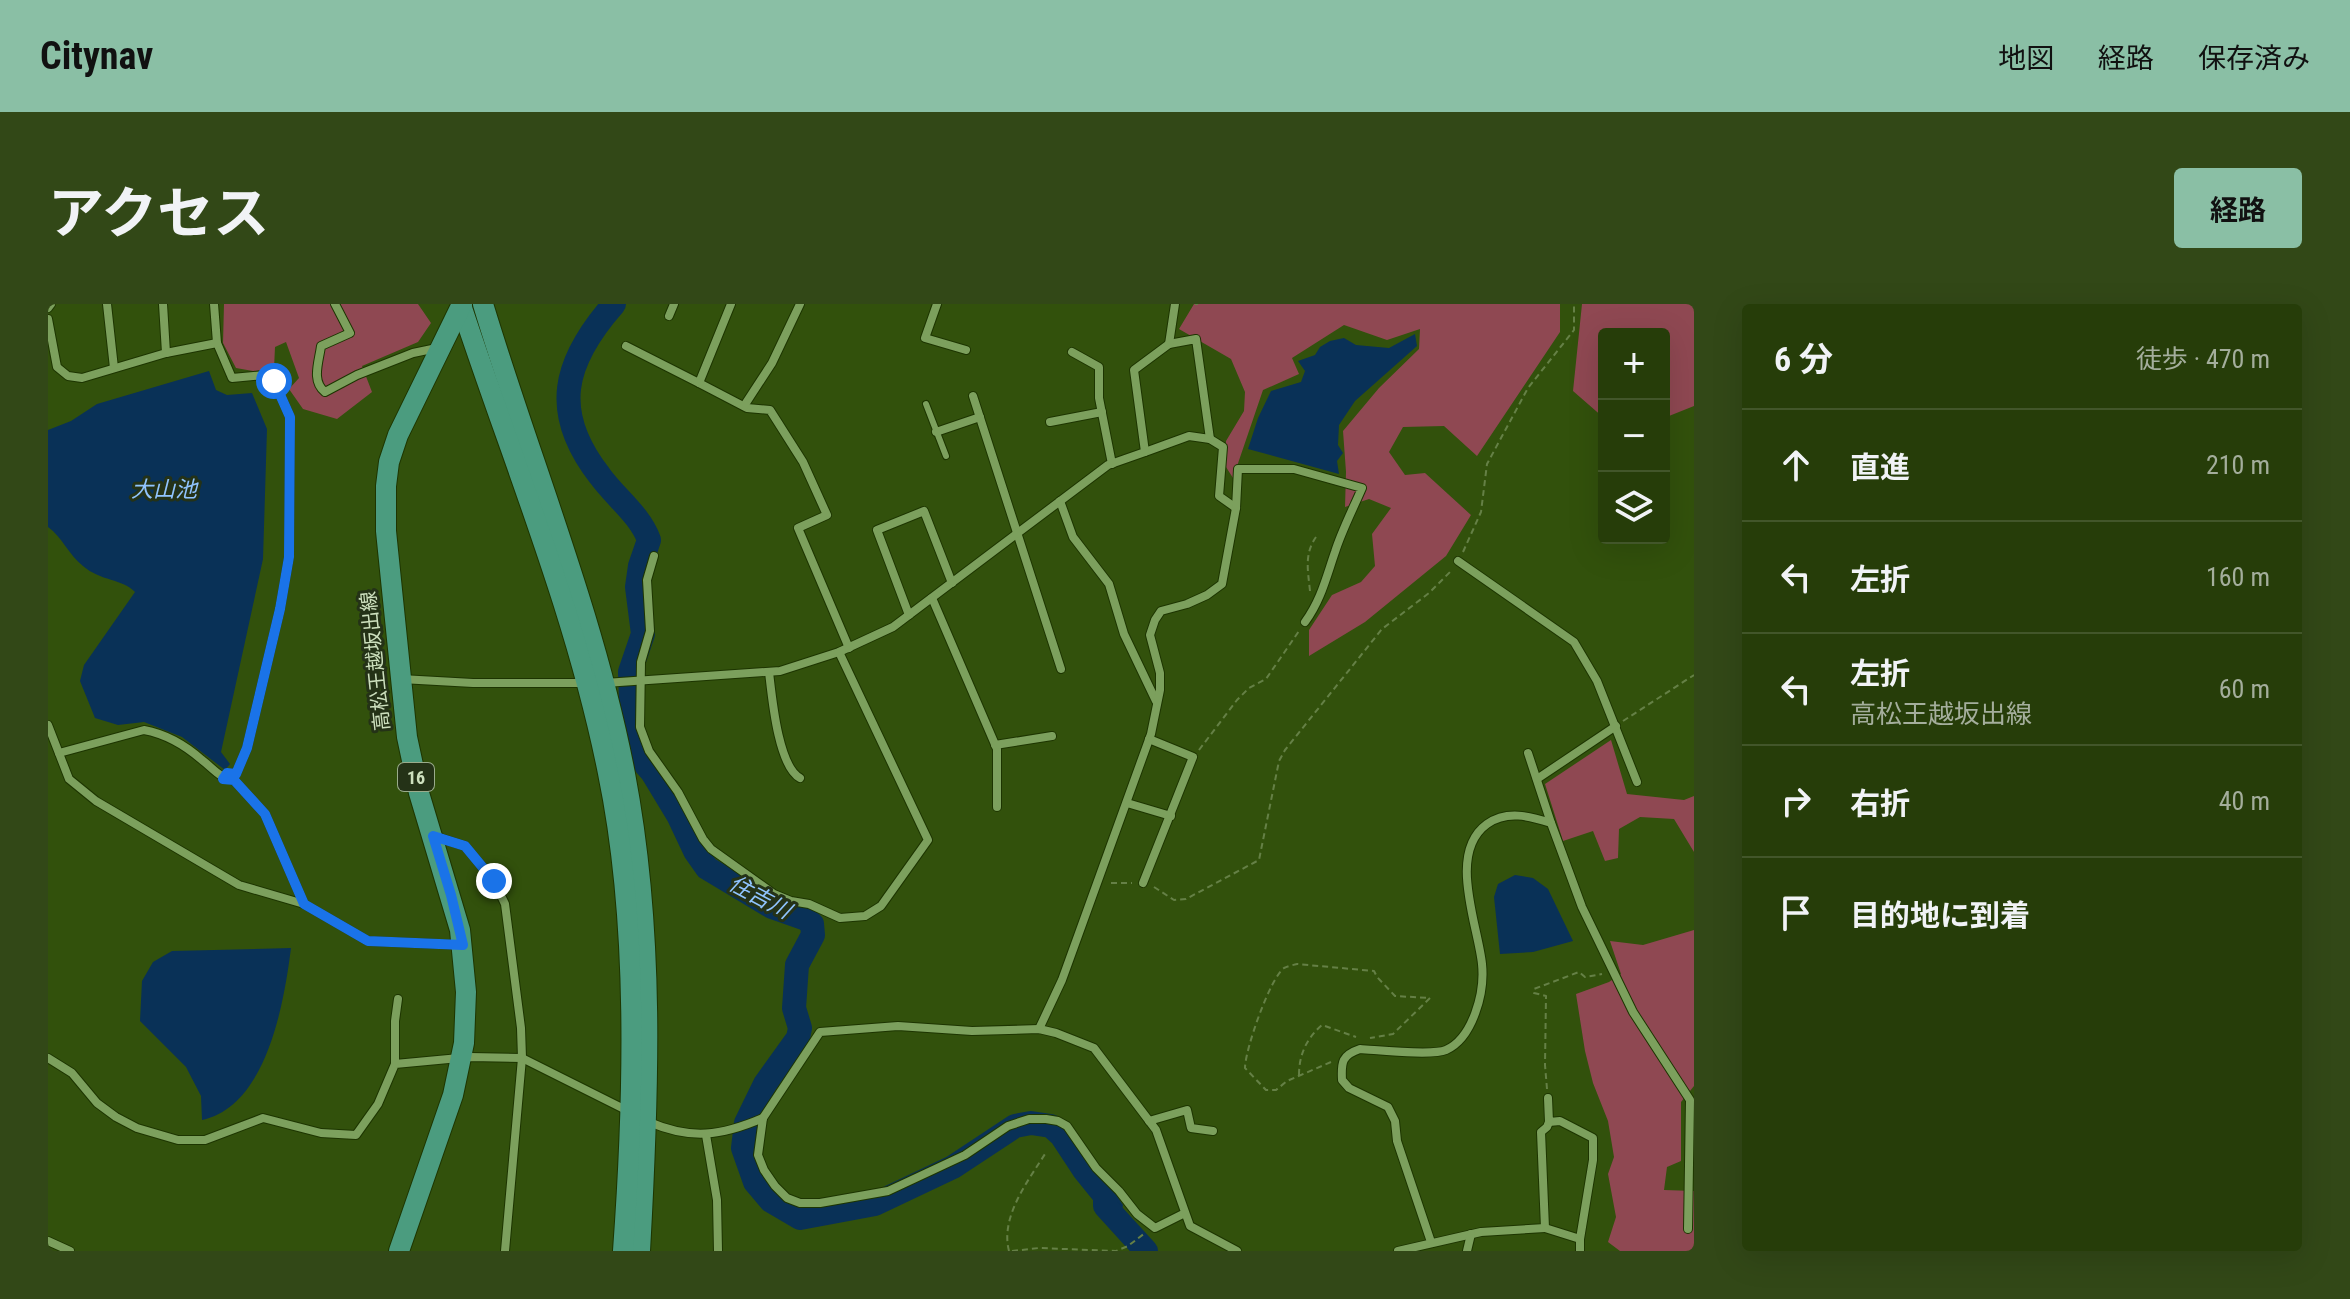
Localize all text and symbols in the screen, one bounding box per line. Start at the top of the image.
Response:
text: Citynav [40,34,153,78]
text: 地図 [1998,42,2054,75]
text: 経路 [2098,42,2154,75]
text: 保存済み [2198,42,2310,75]
button: 経路 [2174,168,2302,248]
text: アクセス [48,181,269,247]
map controls [1598,328,1670,544]
button: + [1598,328,1670,400]
text: 6 分 [1774,339,1833,379]
text: 徒歩 · 470 m [2136,344,2270,374]
route start [256,363,292,399]
button: − [1598,400,1670,472]
icon: ahead [1774,443,1818,487]
text: 直進 [1850,450,1910,485]
text: 210 m [2206,450,2270,480]
button: layers [1598,472,1670,544]
water label: 大山池 [131,477,199,502]
icon: left [1774,555,1818,599]
text: 左折 [1850,562,1910,597]
text: 160 m [2206,562,2270,592]
street label: 高松王越坂出線 [356,590,394,732]
text: 左折 [1850,656,1910,691]
icon: left [1774,667,1818,711]
text: 60 m [2219,674,2270,704]
text: 高松王越坂出線 [1850,699,2032,729]
road number: 16 [398,763,434,791]
icon: right [1774,779,1818,823]
text: 右折 [1850,786,1910,821]
text: 40 m [2219,786,2270,816]
route end [476,863,512,899]
water label: 住吉川 [725,870,797,924]
icon: arrive [1774,891,1818,935]
text: 目的地に到着 [1850,898,2030,933]

